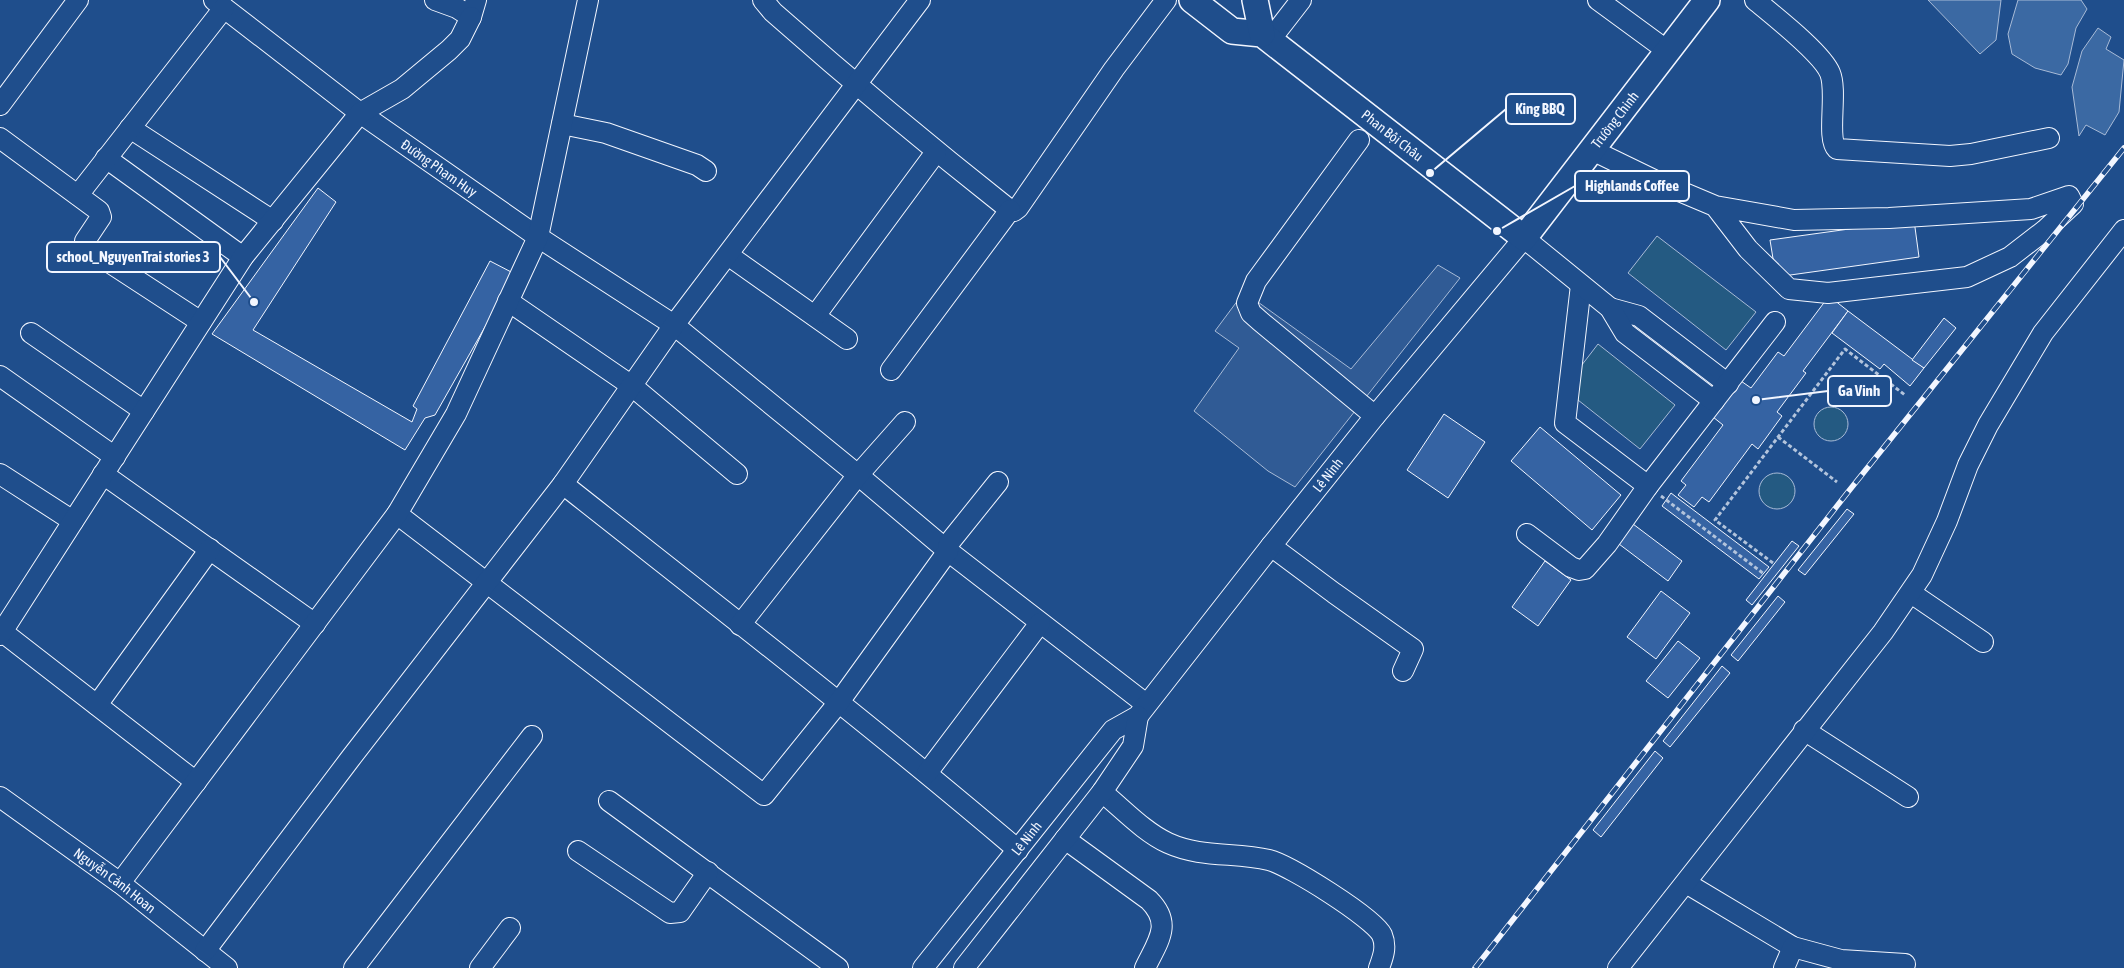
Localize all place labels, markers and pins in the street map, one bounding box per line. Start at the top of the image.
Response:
callout: King BBQ [1506,94,1575,124]
callout: Highlands Coffee [1575,171,1689,201]
callout: school_NguyenTrai stories 3 [47,242,220,272]
callout: Ga Vinh [1828,376,1891,406]

